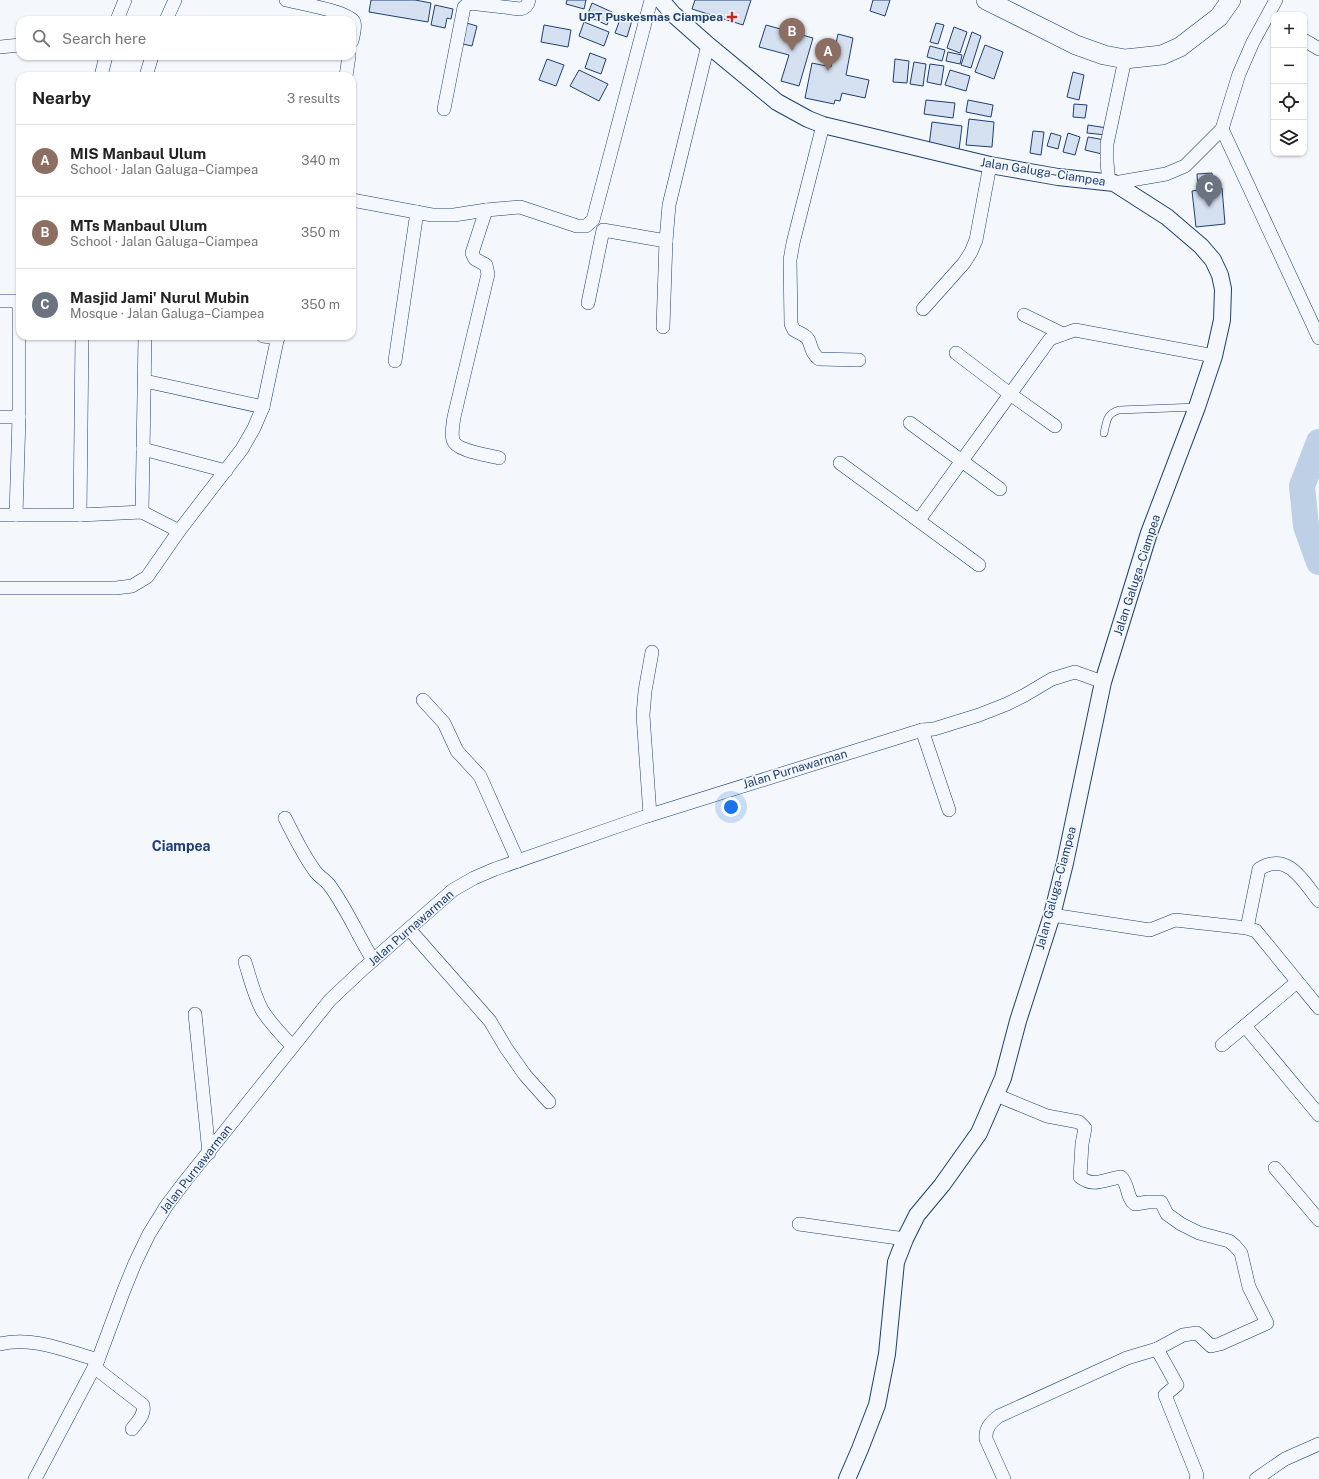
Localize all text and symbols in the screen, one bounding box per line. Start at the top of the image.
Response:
place label: UPT Puskesmas Ciampea [579,10,723,24]
marker: UPT Puskesmas Ciampea [726,11,738,23]
map controls [1271,12,1307,156]
button: + [1271,12,1307,48]
search box [16,16,356,60]
pin: B [779,18,805,51]
icon: search [30,27,52,49]
text: Search here [62,30,146,47]
pin: A [815,38,841,71]
button: − [1271,48,1307,84]
button: locate [1271,84,1307,120]
text: Nearby [32,88,91,108]
text: 3 results [287,91,340,106]
button: layers [1271,120,1307,156]
text: MIS Manbaul Ulum [70,145,206,162]
text: A [40,153,50,168]
text: 340 m [301,153,340,168]
street label: Jalan Galuga–Ciampea [979,155,1107,189]
text: School · Jalan Galuga–Ciampea [70,162,258,177]
pin: C [1196,174,1222,207]
text: MTs Manbaul Ulum [70,217,207,234]
text: B [41,225,49,240]
text: 350 m [301,225,340,240]
text: School · Jalan Galuga–Ciampea [70,234,258,249]
text: Masjid Jami' Nurul Mubin [70,289,249,306]
text: C [40,297,50,312]
text: 350 m [301,297,340,312]
text: Mosque · Jalan Galuga–Ciampea [70,306,264,321]
street label: Jalan Galuga–Ciampea [1111,513,1163,637]
street label: Jalan Purnawarman [741,746,849,792]
your location [721,797,741,817]
street label: Jalan Galuga–Ciampea [1033,825,1079,951]
district label: Ciampea [152,838,210,854]
street label: Jalan Purnawarman [365,887,457,969]
street label: Jalan Purnawarman [157,1122,235,1216]

